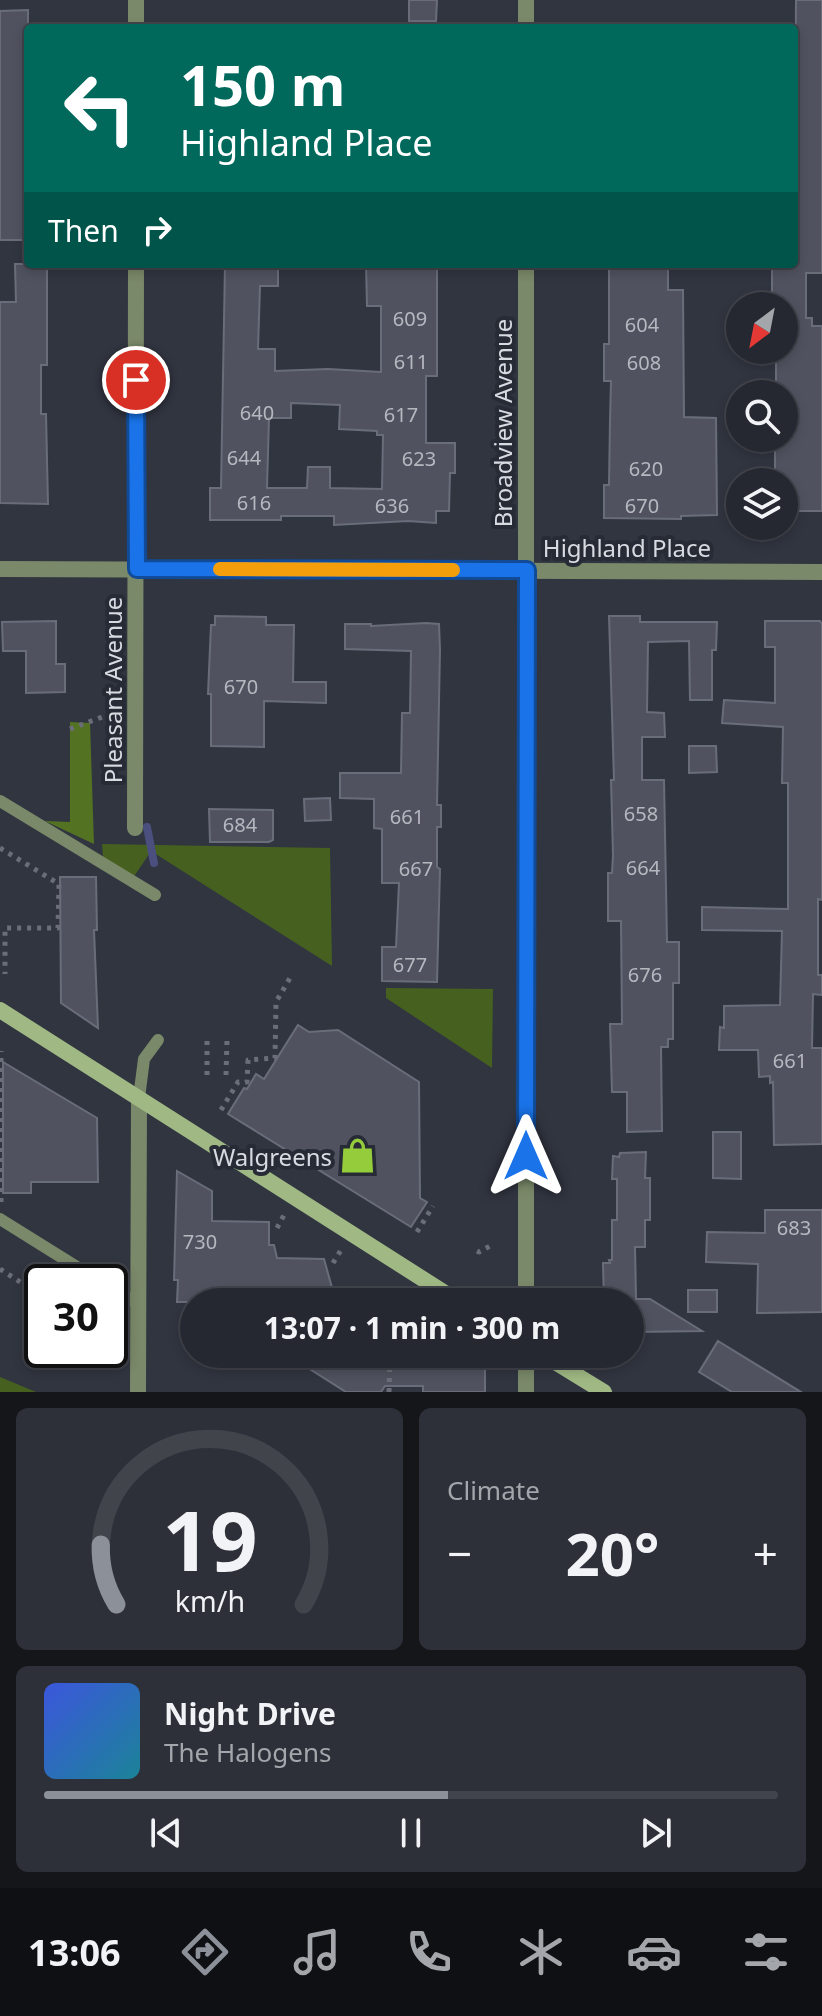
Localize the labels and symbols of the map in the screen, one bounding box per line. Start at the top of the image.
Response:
north arrow [726,292,798,364]
house number: 609 [393,305,427,332]
house number: 604 [625,311,660,338]
street label: Broadview Avenue [486,319,519,527]
pin [102,346,170,414]
house number: 611 [394,348,428,375]
house number: 608 [627,349,661,376]
house number: 640 [240,399,274,426]
house number: 617 [384,401,418,428]
house number: 644 [227,444,262,471]
house number: 623 [402,445,436,472]
house number: 620 [629,455,663,482]
house number: 616 [237,489,271,516]
house number: 636 [375,492,409,519]
house number: 670 [625,492,659,519]
street label: Highland Place [543,531,711,564]
street label: Pleasant Avenue [96,597,129,783]
house number: 670 [224,673,258,700]
house number: 658 [624,800,658,827]
house number: 661 [390,803,424,830]
house number: 684 [223,811,258,838]
house number: 664 [626,854,661,881]
house number: 667 [399,855,433,882]
house number: 677 [393,951,427,978]
house number: 676 [628,961,662,988]
house number: 661 [773,1047,807,1074]
position arrow [484,1114,568,1198]
shop icon: Walgreens [339,1137,377,1175]
place label: Walgreens [213,1140,332,1173]
house number: 683 [777,1214,811,1241]
house number: 730 [183,1228,217,1255]
speed limit sign: 30 [24,1264,128,1368]

